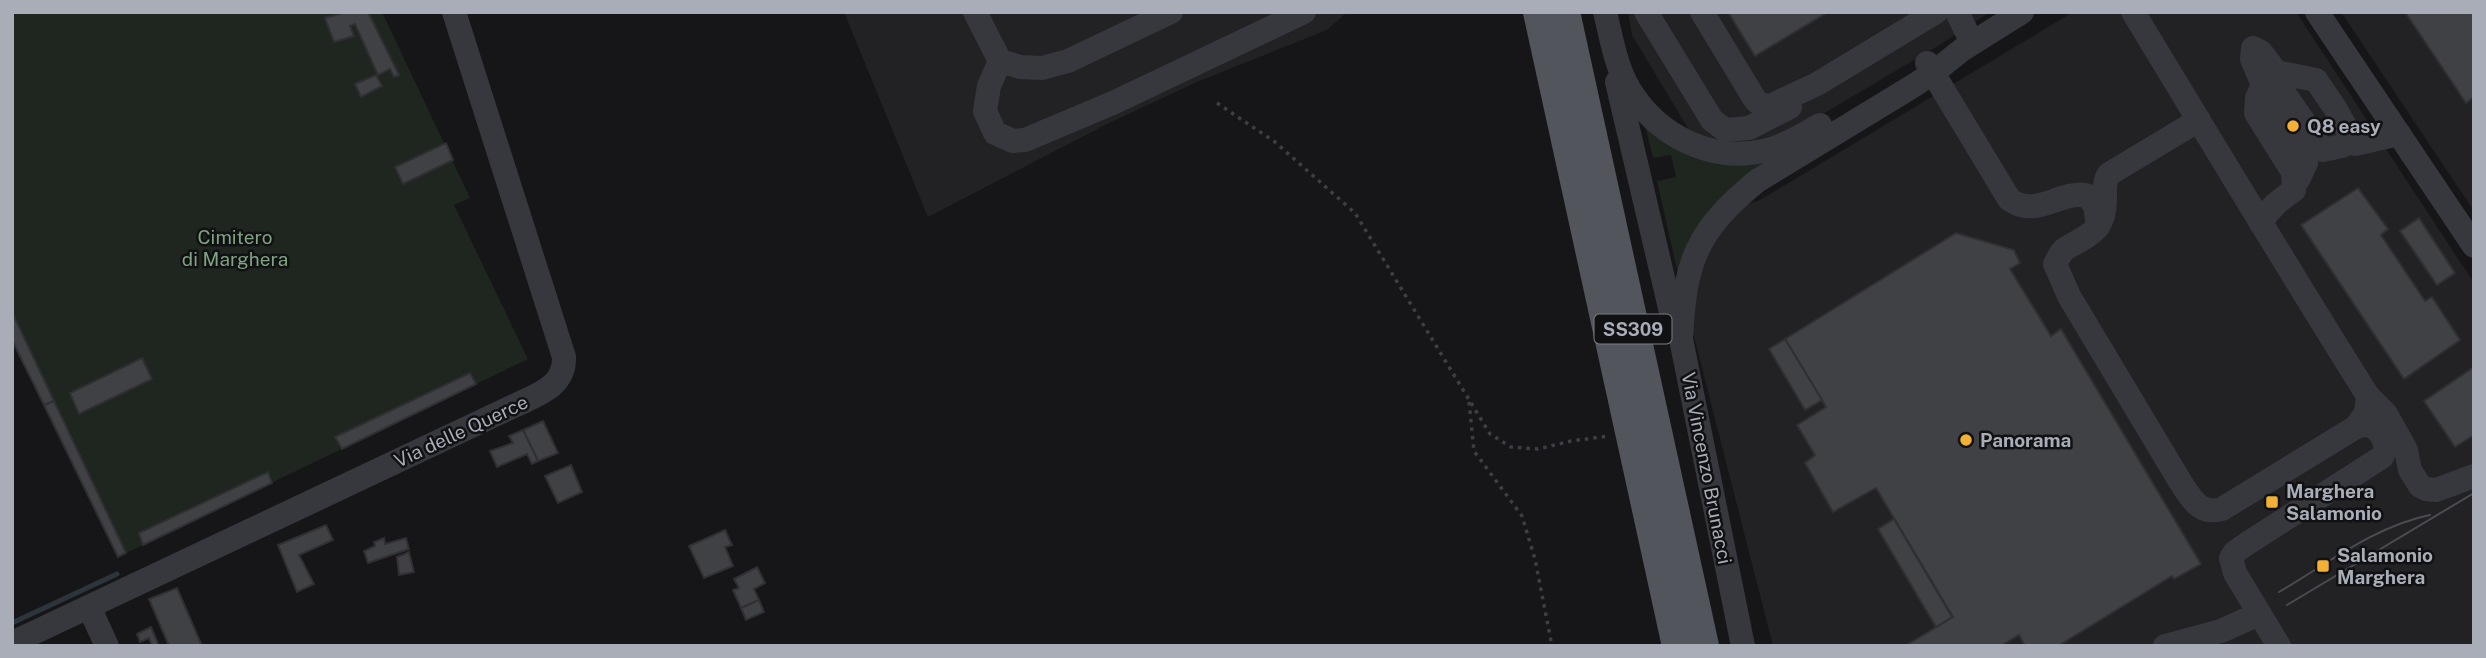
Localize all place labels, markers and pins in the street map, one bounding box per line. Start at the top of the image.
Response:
place label: Q8 easy [2307,115,2381,137]
marker: Q8 easy [2285,118,2301,134]
place label: Panorama [1980,429,2071,451]
marker: Panorama [1958,432,1974,448]
place label: Marghera Salamonio [2286,480,2382,524]
marker: Marghera Salamonio [2264,494,2280,510]
place label: Salamonio Marghera [2337,544,2433,588]
marker: Salamonio Marghera [2315,558,2331,574]

